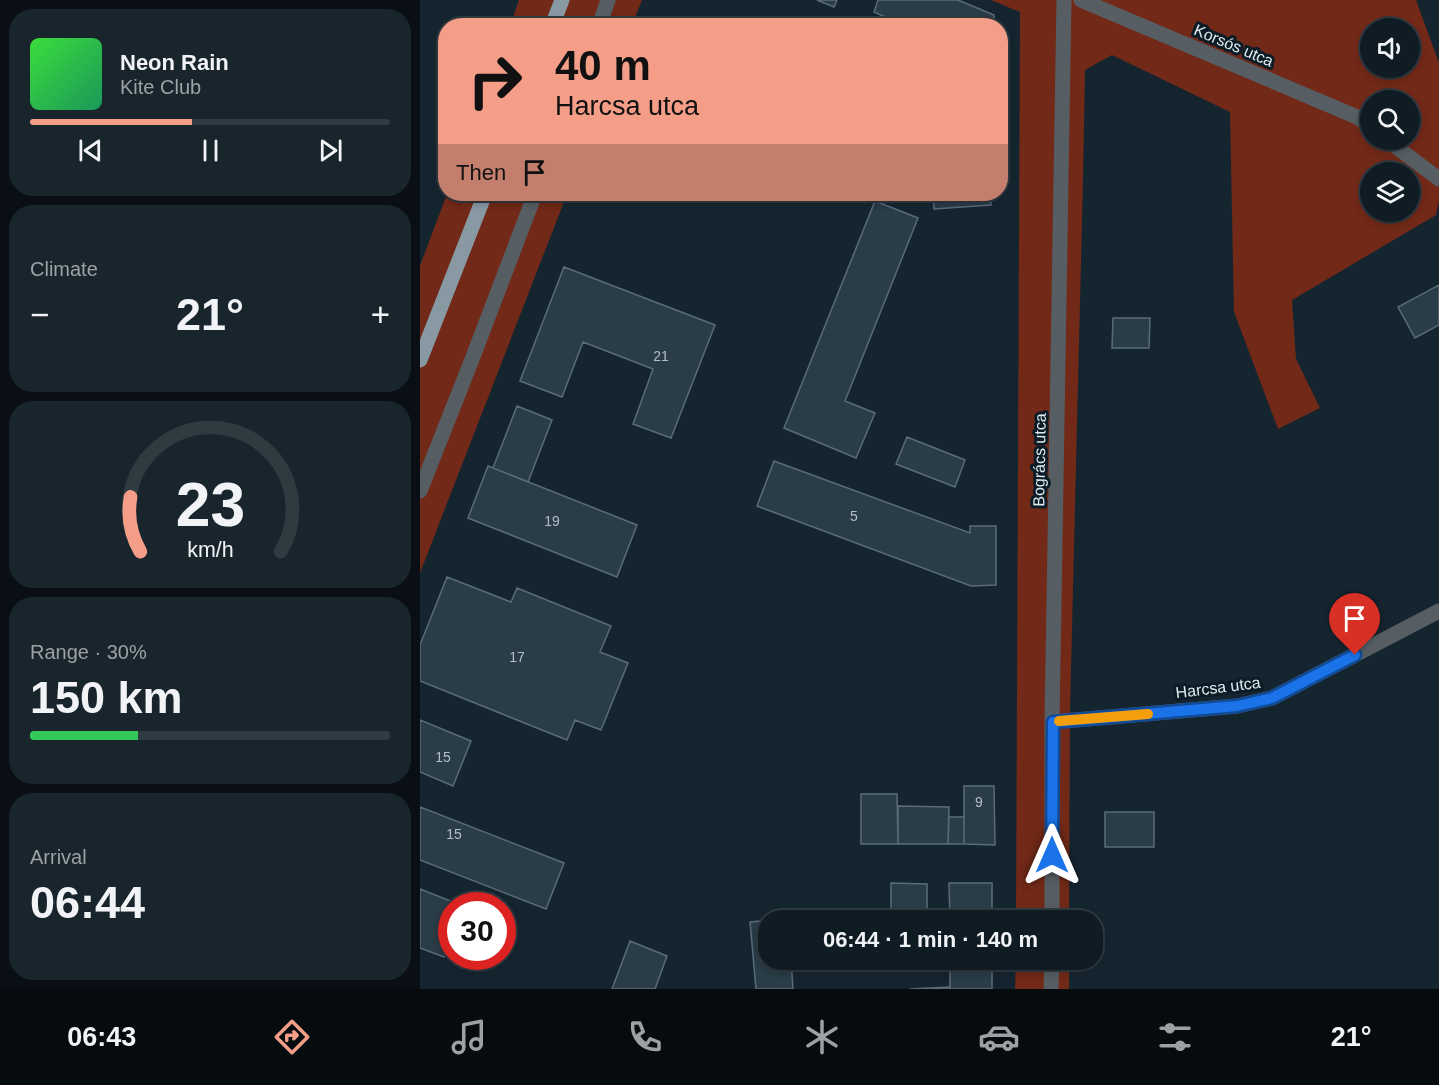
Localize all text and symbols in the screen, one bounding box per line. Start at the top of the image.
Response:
map controls [1360,18,1420,222]
button: sound [1360,18,1420,78]
street label: Korsós utca [1192,21,1276,70]
icon: right [456,42,534,120]
text: 40 m [555,42,651,89]
text: Neon Rain [120,50,229,75]
text: Kite Club [120,76,201,98]
button: search [1360,90,1420,150]
text: Harcsa utca [555,91,699,121]
icon: previous [74,134,107,167]
icon: pause [194,134,227,167]
icon: next [314,134,347,167]
icon: arrive [518,156,551,189]
text: Then [456,160,506,185]
button: layers [1360,162,1420,222]
text: Climate [30,258,98,280]
text: 21° [176,289,244,340]
text: − [30,296,49,333]
text: + [371,296,390,333]
house number: 21 [653,348,669,364]
street label: Bogrács utca [1030,413,1049,507]
text: 23 [175,470,245,539]
house number: 5 [850,508,858,524]
house number: 19 [544,513,560,529]
text: km/h [187,538,233,562]
pin [1329,593,1380,655]
icon: arrive [1338,602,1371,635]
text: Range · 30% [30,641,147,663]
house number: 17 [509,649,525,665]
text: 150 km [30,672,183,723]
street label: Harcsa utca [1175,674,1262,701]
house number: 15 [435,749,451,765]
house number: 9 [975,794,983,810]
position arrow [1020,823,1084,887]
house number: 15 [446,826,462,842]
text: Arrival [30,846,87,868]
text: 06:44 [30,877,145,928]
speed limit sign: 30 [438,892,516,970]
text: 06:44 · 1 min · 140 m [823,927,1038,952]
icon: directions [271,1016,313,1058]
icon: music [448,1016,490,1058]
icon: phone [624,1016,666,1058]
icon: climate [801,1016,843,1058]
icon: car [978,1016,1020,1058]
icon: filters [1154,1016,1196,1058]
text: 06:43 [67,1022,136,1052]
text: 21° [1331,1022,1372,1052]

